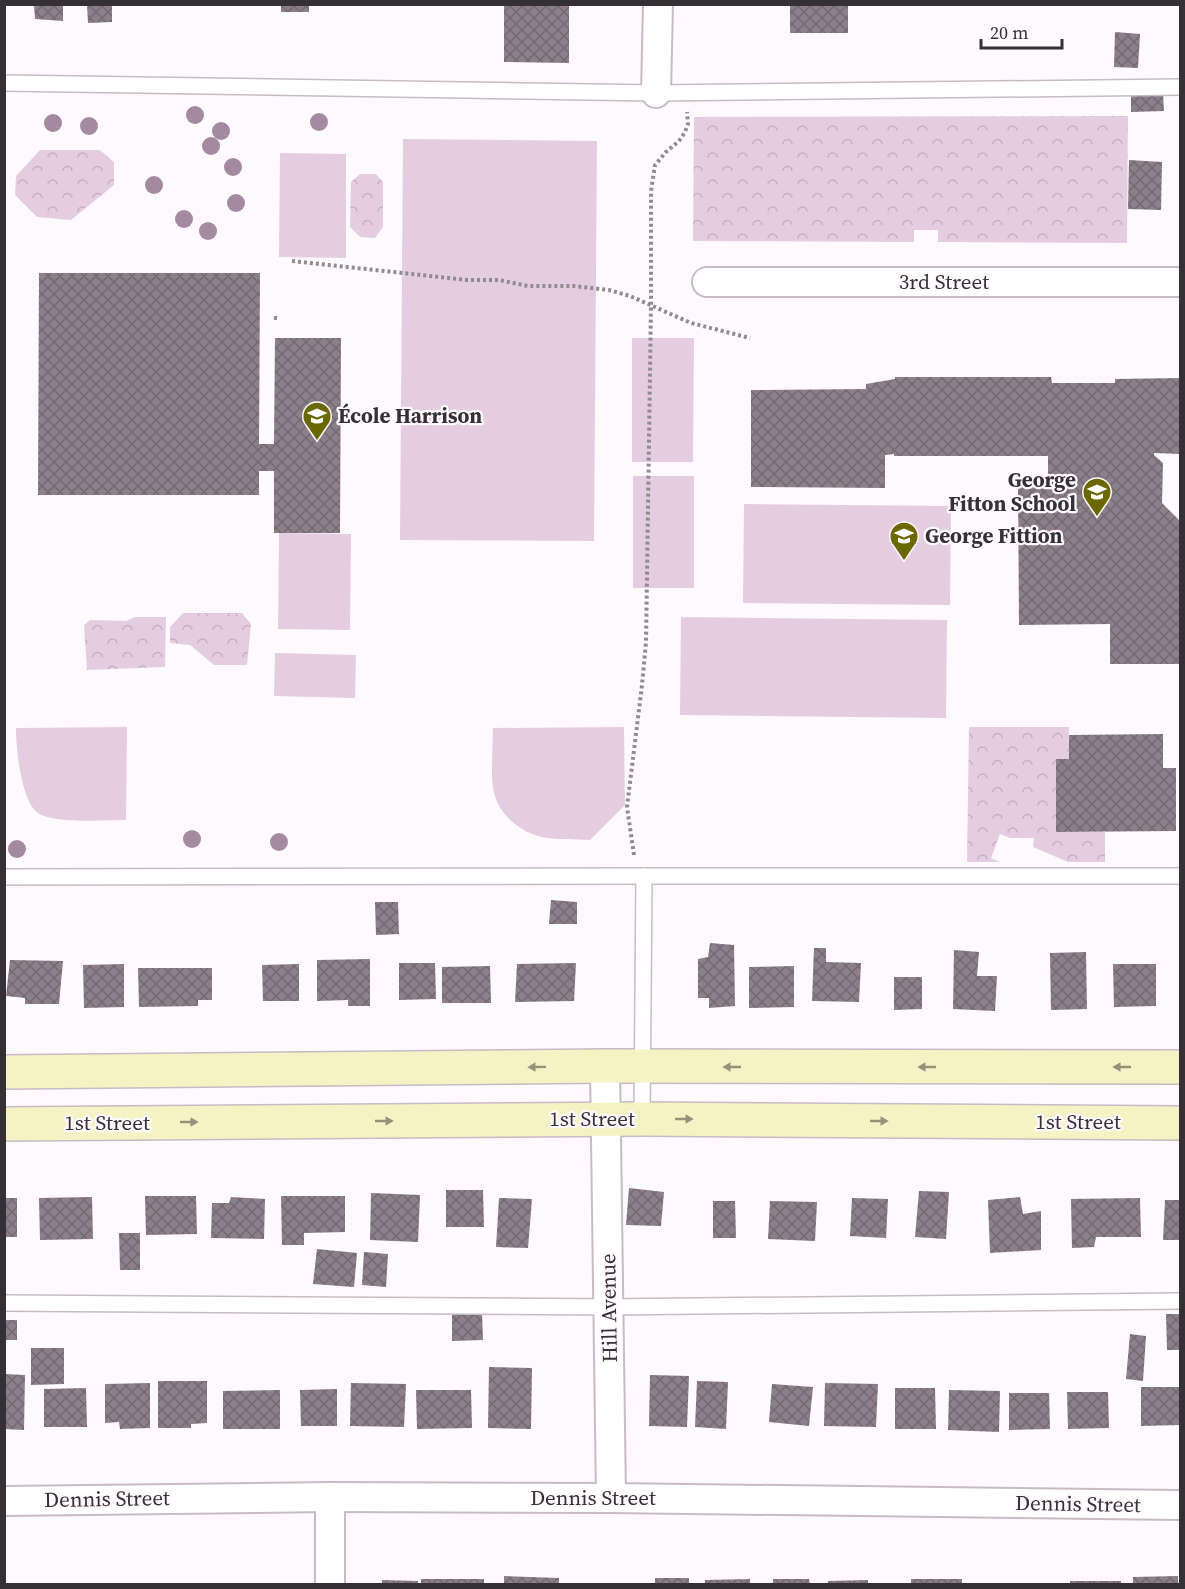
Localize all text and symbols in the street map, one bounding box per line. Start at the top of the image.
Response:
scale bar [981,12,1062,50]
text: 20 m [990,20,1028,45]
street label: 3rd Street [899,267,989,296]
school or university icon: École Harrison [301,400,333,442]
place label: École Harrison [338,401,482,430]
place label: George Fitton School [948,465,1076,518]
school or university icon: George Fitton School [1081,476,1113,518]
school or university icon: George Fittion [888,520,920,562]
place label: George Fittion [925,521,1063,550]
one-way arrow [528,1062,547,1072]
one-way arrow [723,1062,742,1072]
one-way arrow [918,1062,937,1072]
one-way arrow [1113,1062,1132,1072]
street label: 1st Street [549,1104,635,1133]
street label: 1st Street [1035,1107,1121,1136]
street label: 1st Street [64,1108,150,1137]
one-way arrow [674,1114,693,1124]
one-way arrow [374,1116,393,1126]
one-way arrow [869,1116,888,1125]
one-way arrow [179,1118,198,1127]
street label: Hill Avenue [593,1253,624,1363]
street label: Dennis Street [44,1483,170,1514]
street label: Dennis Street [530,1483,656,1512]
street label: Dennis Street [1015,1488,1141,1519]

